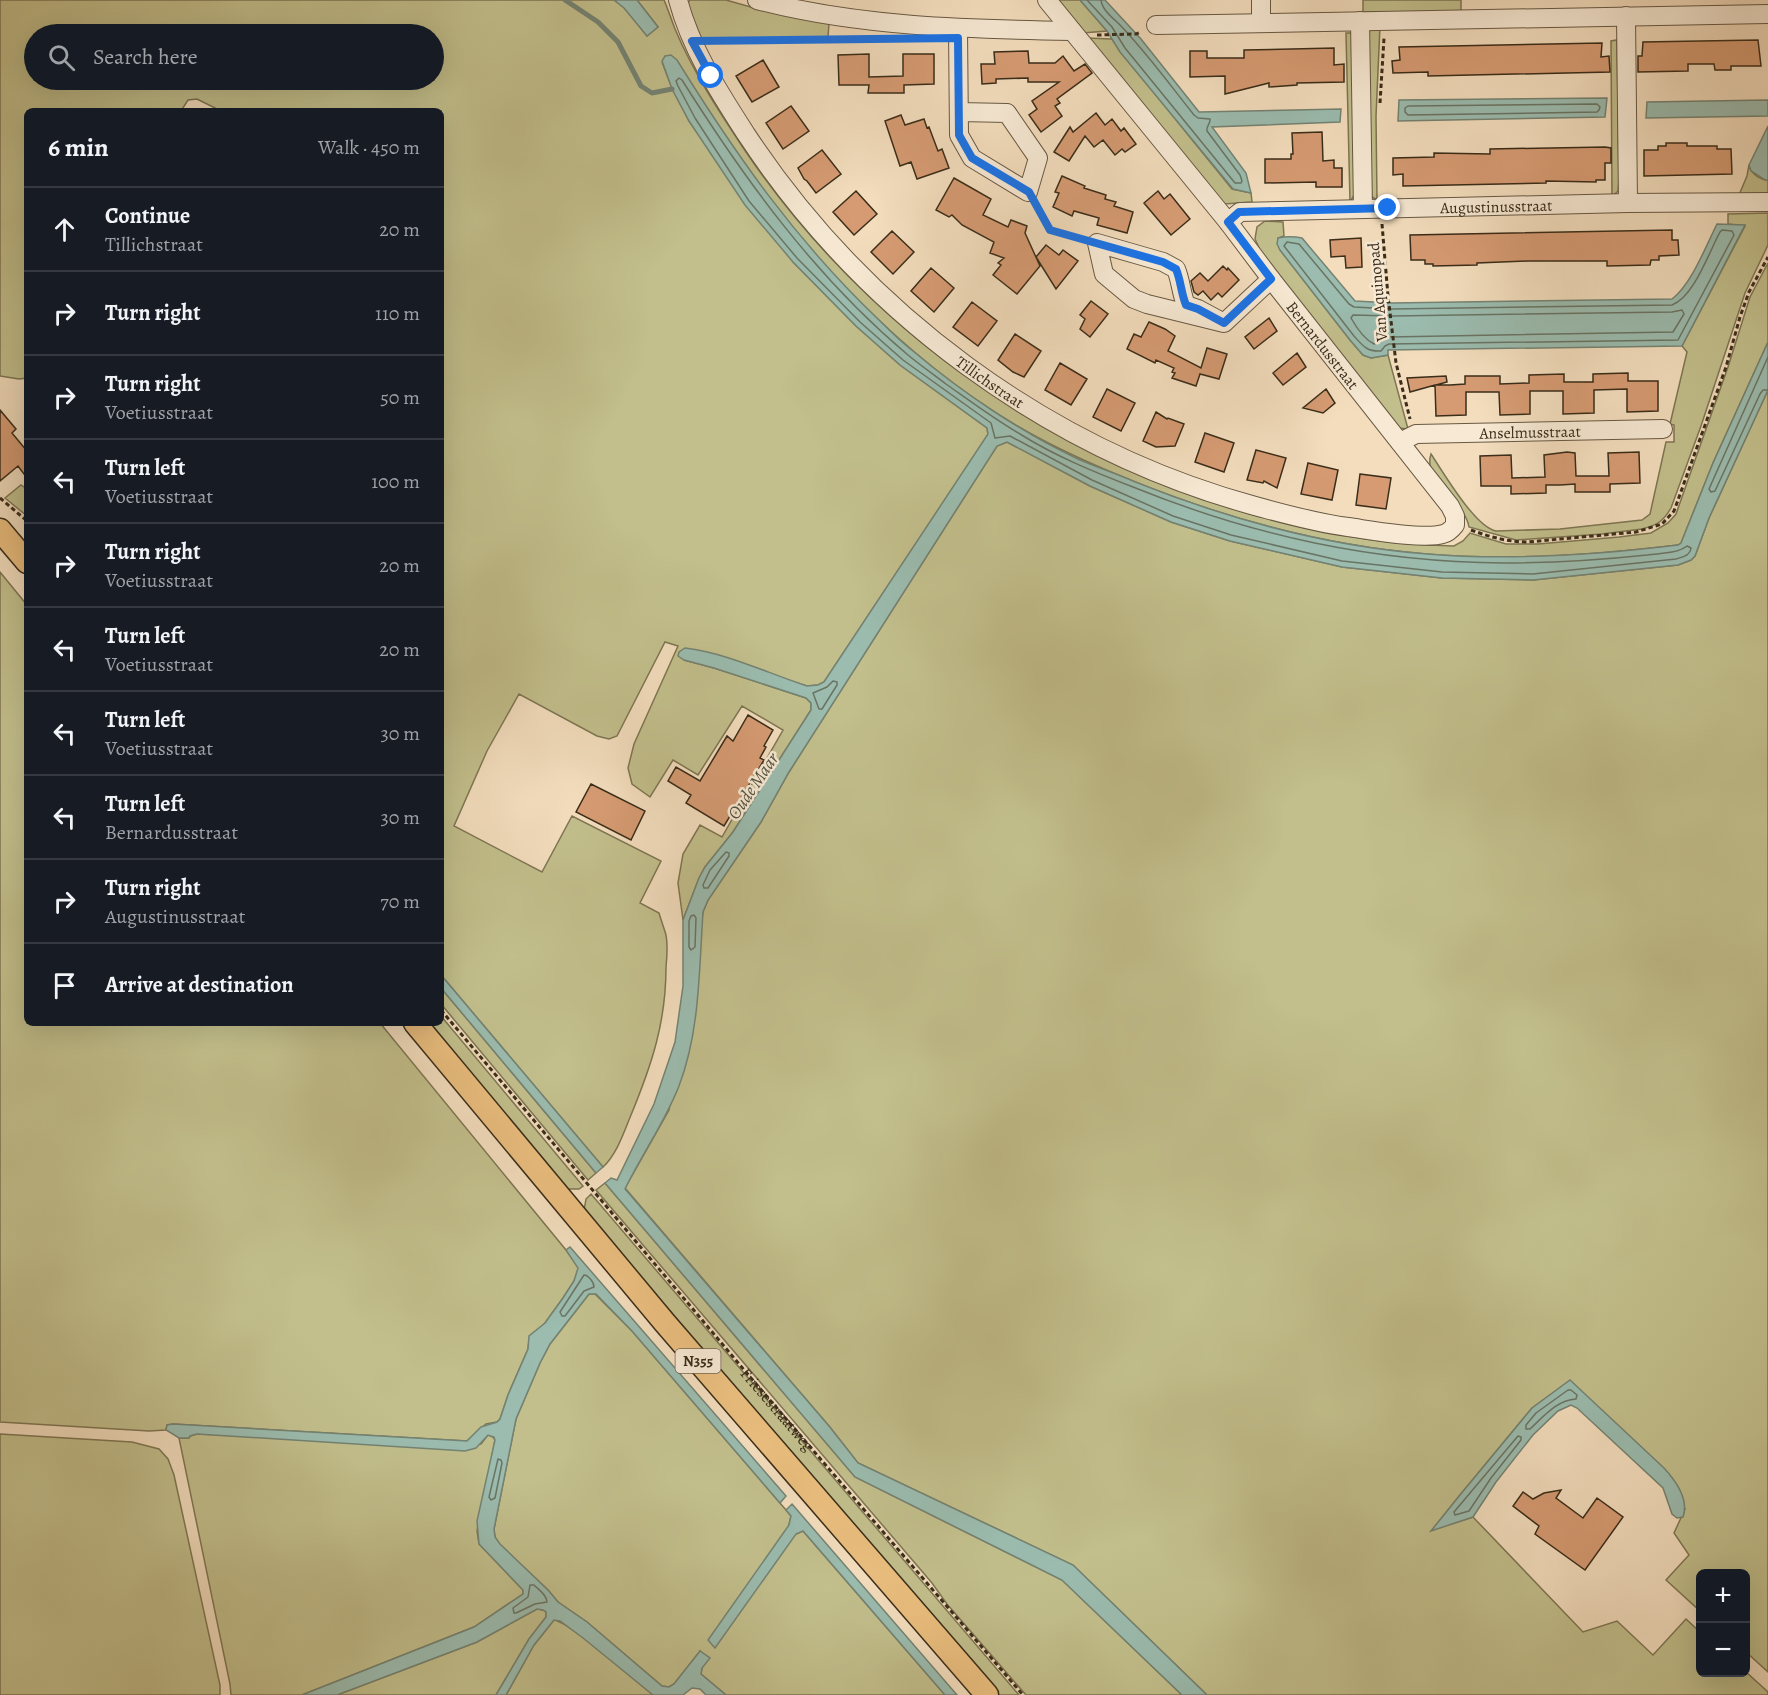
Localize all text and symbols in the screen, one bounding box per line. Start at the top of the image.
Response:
search box [24,24,444,90]
icon: search [45,41,78,74]
text: Search here [93,42,198,72]
route start [697,62,723,88]
text: 6 min [48,130,109,165]
text: Walk · 450 m [318,134,420,161]
route end [1374,194,1400,220]
street label: Augustinusstraat [1439,195,1553,219]
text: Continue [105,201,190,231]
icon: ahead [48,213,81,246]
text: 20 m [379,216,420,243]
text: Tillichstraat [105,231,203,258]
street label: Van Aquinopad [1363,241,1393,343]
icon: right [48,297,81,330]
street label: Bernardusstraat [1281,297,1364,394]
text: Turn right [105,298,201,328]
text: 110 m [375,300,420,327]
street label: Tillichstraat [951,351,1028,414]
text: Turn right [105,369,201,399]
icon: right [48,381,81,414]
text: 50 m [380,384,420,411]
text: Voetiusstraat [105,399,213,426]
street label: Anselmusstraat [1478,421,1581,445]
text: Turn left [105,453,185,483]
icon: left [48,465,81,498]
text: 100 m [371,468,420,495]
text: Voetiusstraat [105,483,213,510]
text: Turn right [105,537,201,567]
icon: right [48,549,81,582]
text: 20 m [379,552,420,579]
text: Voetiusstraat [105,567,213,594]
text: Turn left [105,621,185,651]
icon: left [48,633,81,666]
text: 20 m [379,636,420,663]
text: Voetiusstraat [105,651,213,678]
text: Turn left [105,705,185,735]
icon: left [48,717,81,750]
text: 30 m [380,720,420,747]
text: Voetiusstraat [105,735,213,762]
water label: Oude Maar [722,747,785,824]
text: Turn left [105,789,185,819]
icon: left [48,801,81,834]
text: 30 m [380,804,420,831]
text: Bernardusstraat [105,819,238,846]
text: Turn right [105,873,201,903]
icon: right [48,885,81,918]
text: 70 m [380,888,420,915]
text: Augustinusstraat [105,903,245,930]
icon: arrive [48,969,81,1002]
text: Arrive at destination [105,970,294,1000]
road number: N355 [676,1349,720,1373]
street label: Friesestraatweg [735,1363,819,1456]
map controls [1696,1569,1750,1677]
button: + [1696,1569,1750,1623]
button: − [1696,1623,1750,1677]

